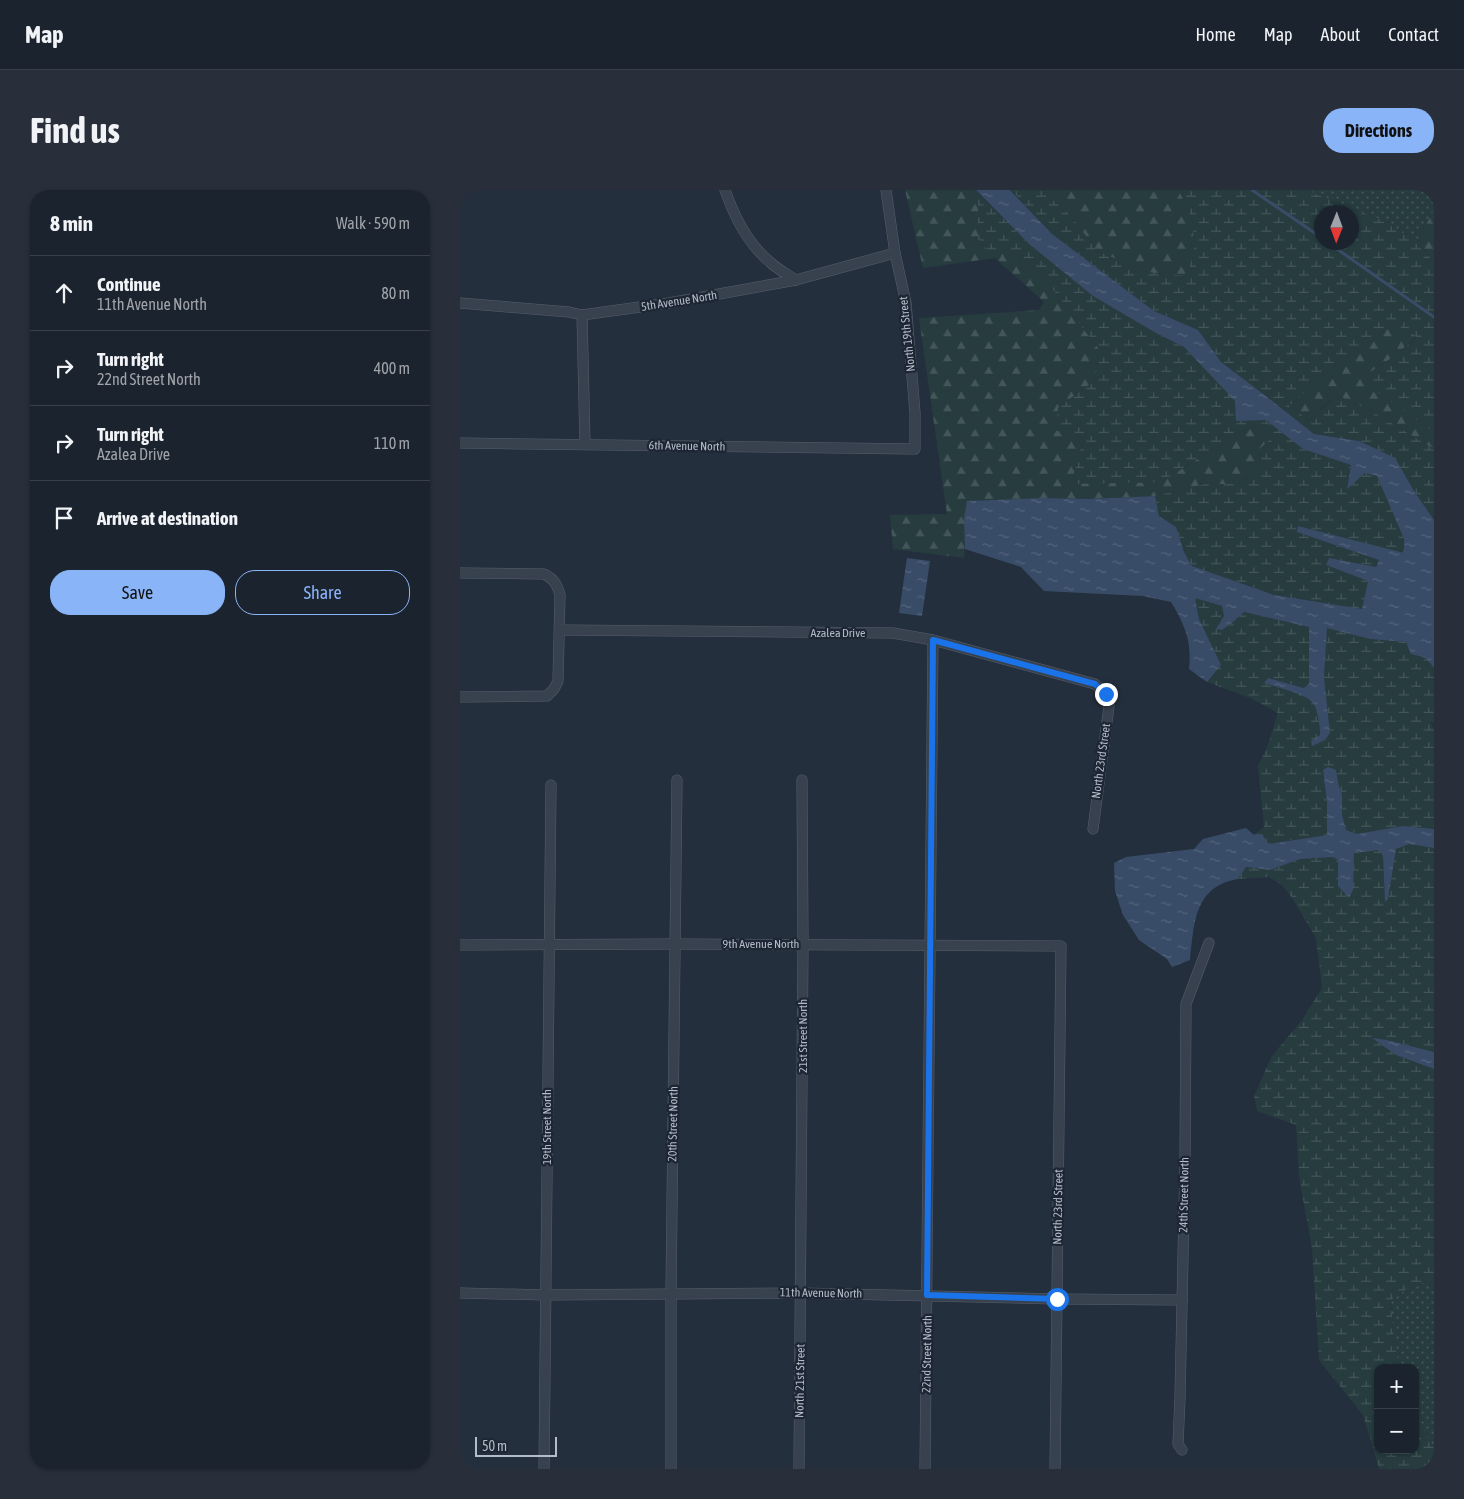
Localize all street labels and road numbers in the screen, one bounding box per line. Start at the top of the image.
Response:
street label: 5th Avenue North [640,288,718,314]
street label: North 19th Street [896,295,918,372]
street label: 6th Avenue North [648,438,726,454]
street label: Azalea Drive [811,626,865,640]
street label: North 23rd Street [1089,722,1113,799]
street label: 9th Avenue North [723,937,799,951]
street label: 21st Street North [796,999,810,1073]
street label: 20th Street North [665,1086,681,1162]
street label: 19th Street North [540,1089,554,1165]
street label: 24th Street North [1176,1157,1192,1233]
street label: North 23rd Street [1050,1169,1066,1245]
street label: 11th Avenue North [780,1285,862,1301]
street label: 22nd Street North [919,1315,935,1393]
street label: North 21st Street [792,1343,808,1418]

